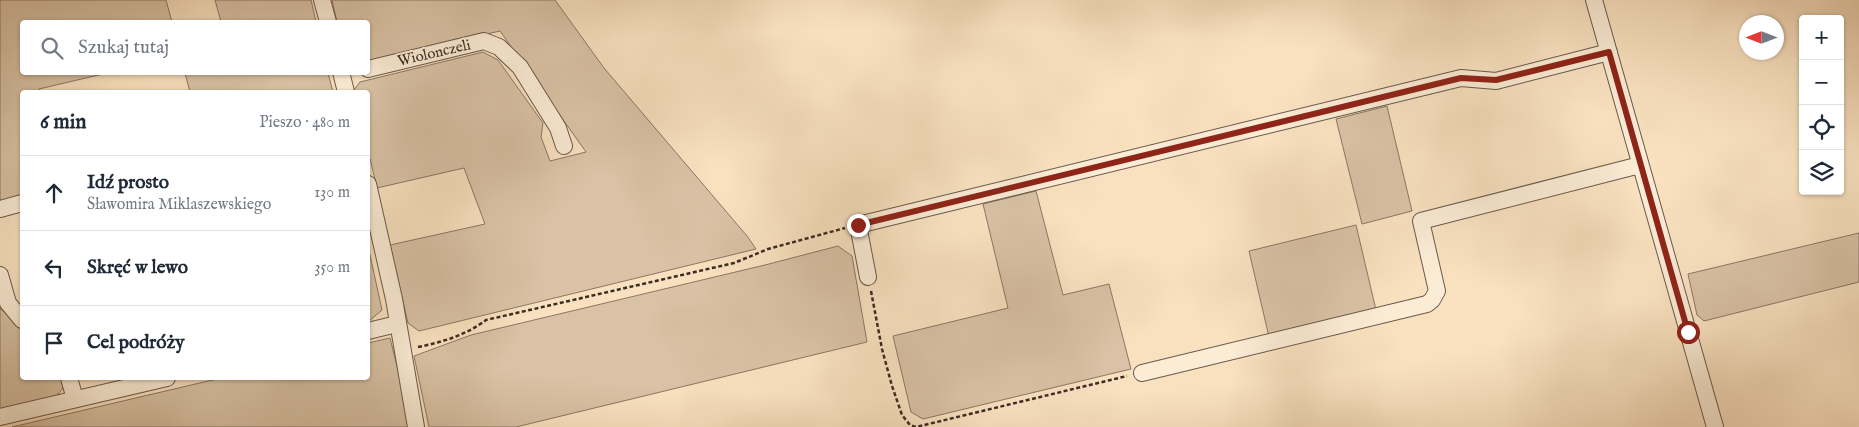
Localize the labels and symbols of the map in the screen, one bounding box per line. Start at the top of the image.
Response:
north arrow [1739,15,1784,60]
street label: Wiolonczeli [395,35,473,71]
route end [847,214,870,237]
route start [1677,321,1700,344]

